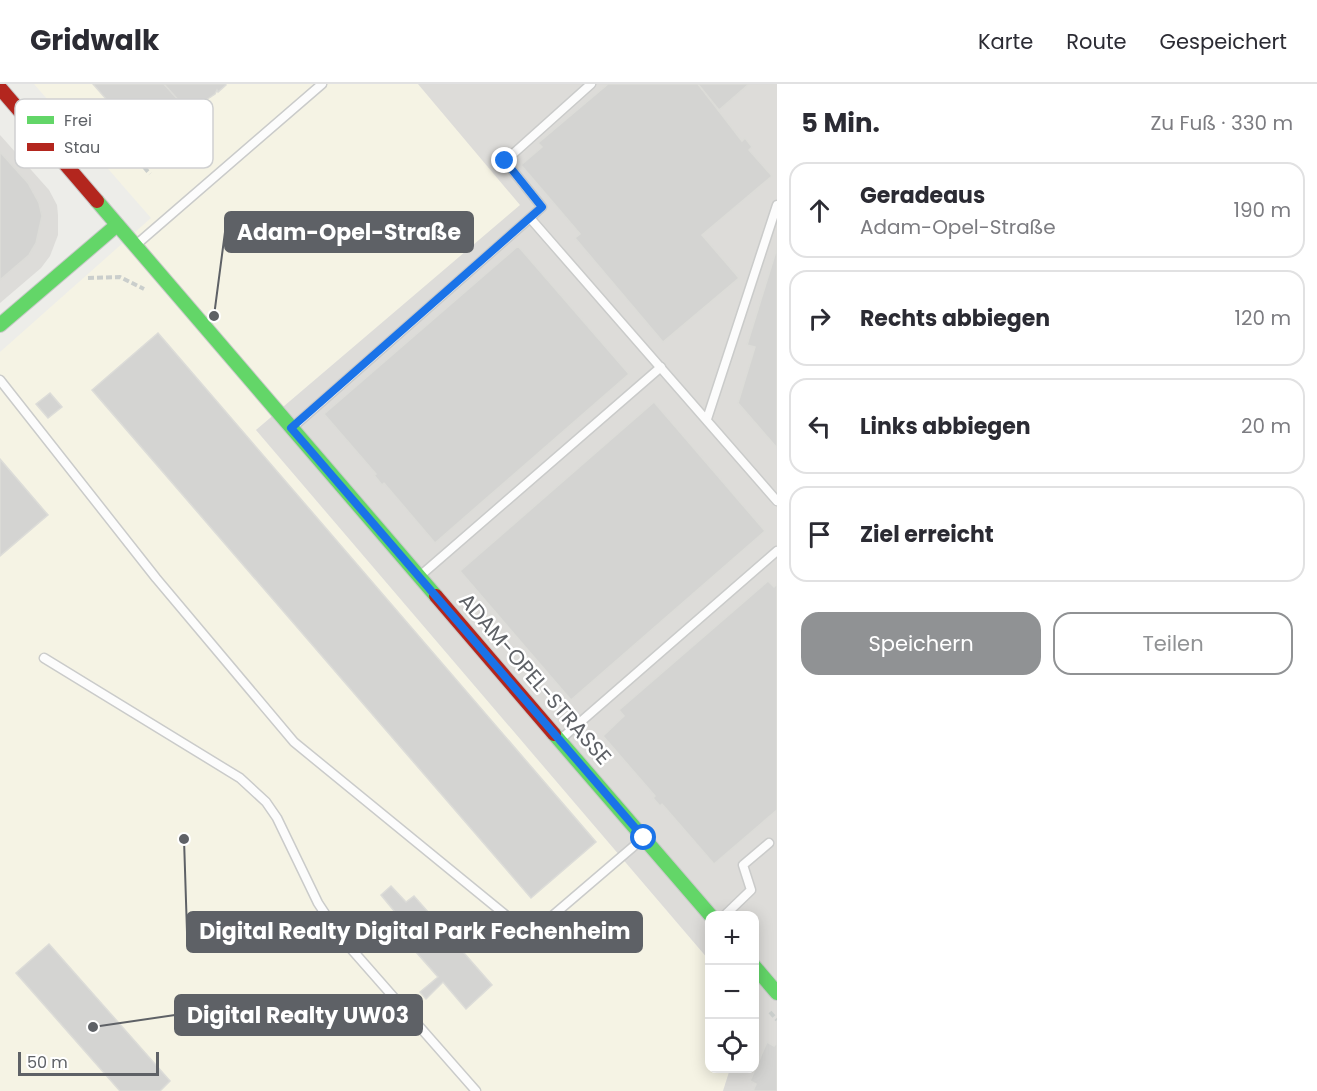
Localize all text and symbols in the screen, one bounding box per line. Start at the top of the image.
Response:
text: Gridwalk [30,21,159,60]
text: Karte [978,27,1033,56]
text: Route [1066,27,1127,56]
text: Gespeichert [1160,27,1287,56]
legend [15,99,213,168]
text: 5 Min. [801,105,880,141]
text: Frei [64,109,92,132]
text: Zu Fuß · 330 m [1151,109,1293,137]
text: Stau [64,136,100,159]
route end [491,147,517,173]
text: Geradeaus [860,180,985,211]
icon: ahead [803,194,836,227]
text: 190 m [1234,196,1291,224]
callout: Adam-Opel-Straße [225,212,473,252]
text: Adam-Opel-Straße [860,213,1056,241]
text: Adam-Opel-Straße [237,217,461,248]
icon: right [803,302,836,335]
text: Rechts abbiegen [860,303,1050,334]
text: 120 m [1235,304,1291,332]
icon: left [803,410,836,443]
text: Links abbiegen [860,411,1031,442]
text: 20 m [1241,412,1291,440]
icon: arrive [803,518,836,551]
text: Ziel erreicht [860,519,994,550]
street label: ADAM-OPEL-STRASSE [453,587,618,771]
button: Speichern [801,612,1041,675]
button: Teilen [1053,612,1293,675]
route start [630,824,656,850]
map controls [705,911,759,1073]
button: + [705,911,759,965]
callout: Digital Realty Digital Park Fechenheim [187,912,642,952]
text: Digital Realty Digital Park Fechenheim [199,916,631,947]
button: − [705,965,759,1019]
callout: Digital Realty UW03 [175,995,422,1035]
text: Digital Realty UW03 [187,1000,409,1031]
button: locate [705,1019,759,1073]
scale bar [18,1049,159,1076]
text: 50 m [27,1051,68,1074]

